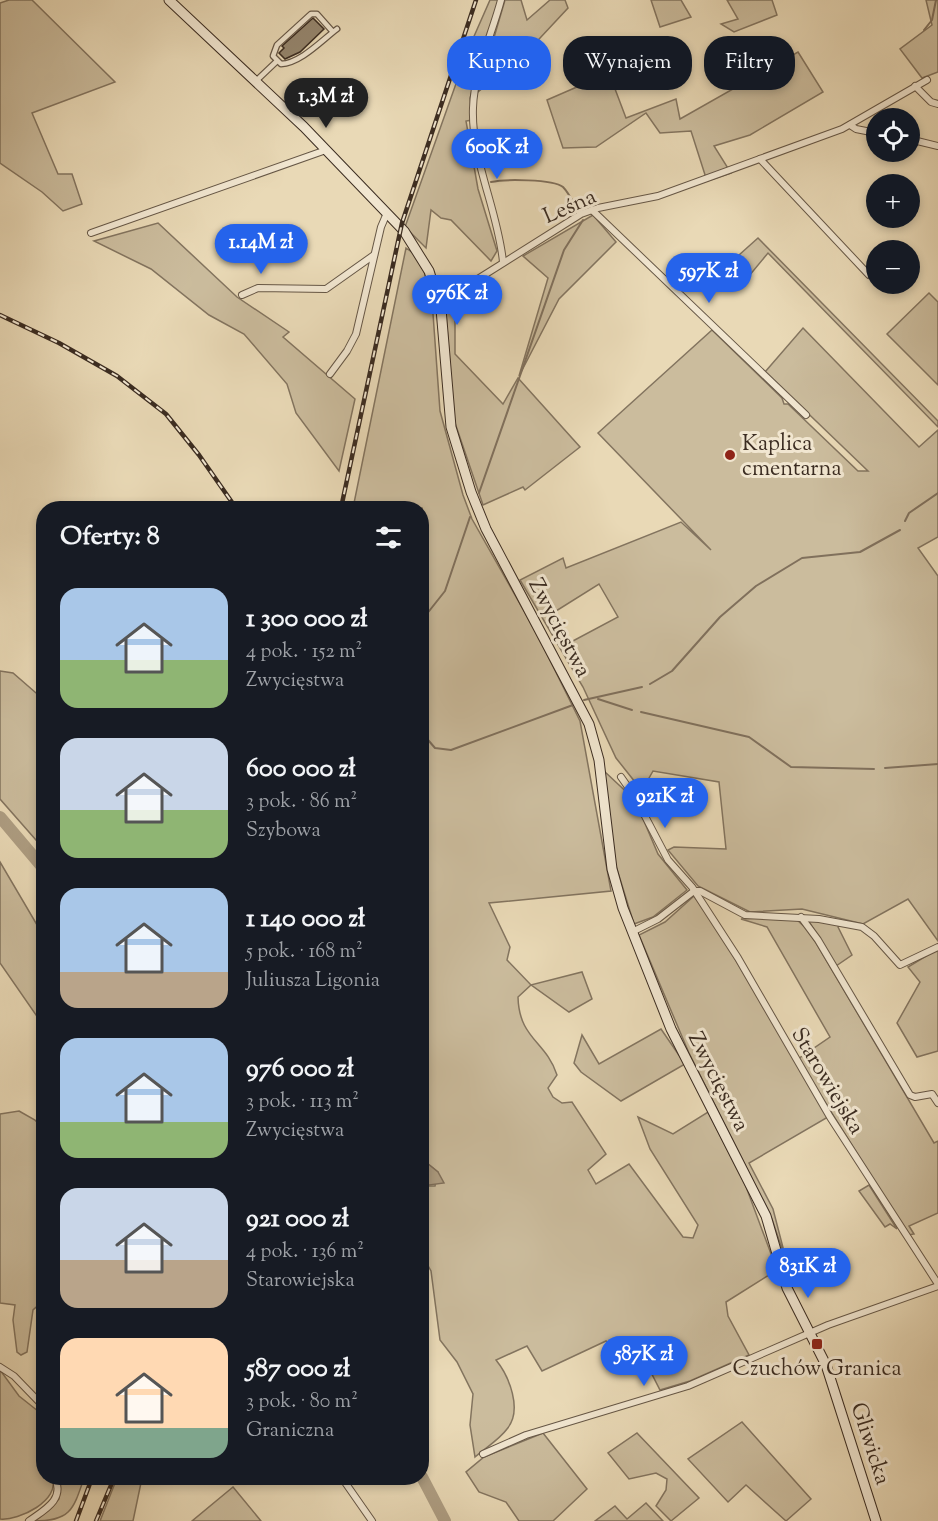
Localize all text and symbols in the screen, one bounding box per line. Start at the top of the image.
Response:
chip: Kupno [447,36,551,90]
chip: Wynajem [563,36,692,90]
chip: Filtry [704,36,795,90]
pin: 1.3M zł [271,78,381,129]
text: 1.3M zł [298,83,354,112]
map controls [866,108,920,294]
button: locate [866,108,920,162]
pin: 600K zł [442,129,552,180]
text: 600K zł [466,134,528,163]
button: + [866,174,920,228]
street label: Leśna [538,182,602,234]
pin: 1.14M zł [199,224,323,275]
text: 1.14M zł [229,229,293,258]
button: − [866,240,920,294]
pin: 597K zł [654,253,764,304]
text: 597K zł [680,258,738,287]
pin: 976K zł [402,275,512,326]
text: 976K zł [426,280,488,309]
place label: Kaplica cmentarna [742,429,842,486]
marker: Kaplica cmentarna [723,448,737,462]
text: Oferty: 8 [60,519,160,556]
icon: filters [372,521,405,554]
street label: Zwycięstwa [519,573,598,684]
text: 1 300 000 zł [246,601,368,638]
icon: home [108,612,180,684]
text: 4 pok. · 152 m² [246,638,362,667]
text: Zwycięstwa [246,667,344,696]
text: 600 000 zł [246,751,356,788]
icon: home [108,762,180,834]
pin: 921K zł [610,778,720,829]
text: 921K zł [636,783,694,812]
text: 3 pok. · 86 m² [246,788,357,817]
text: Szybowa [246,817,321,846]
text: 1 140 000 zł [246,901,365,938]
icon: home [108,912,180,984]
text: 5 pok. · 168 m² [246,938,363,967]
text: Juliusza Ligonia [246,967,380,996]
street label: Starowiejska [782,1022,871,1141]
street label: Zwycięstwa [679,1027,756,1138]
text: 976 000 zł [246,1051,354,1088]
icon: home [108,1062,180,1134]
text: 3 pok. · 113 m² [246,1088,359,1117]
text: Zwycięstwa [246,1117,344,1146]
text: 921 000 zł [246,1201,349,1238]
icon: home [108,1212,180,1284]
text: 4 pok. · 136 m² [246,1238,364,1267]
pin: 831K zł [753,1248,863,1299]
text: 831K zł [780,1253,836,1282]
text: Starowiejska [246,1267,355,1296]
pin: 587K zł [589,1336,699,1387]
marker: Czuchów Granica [810,1337,824,1351]
text: 587K zł [615,1341,673,1370]
text: 587 000 zł [246,1351,350,1388]
place label: Czuchów Granica [732,1354,902,1386]
icon: home [108,1362,180,1434]
text: 3 pok. · 80 m² [246,1388,358,1417]
street label: Gliwicka [841,1399,897,1489]
text: Graniczna [246,1417,334,1446]

